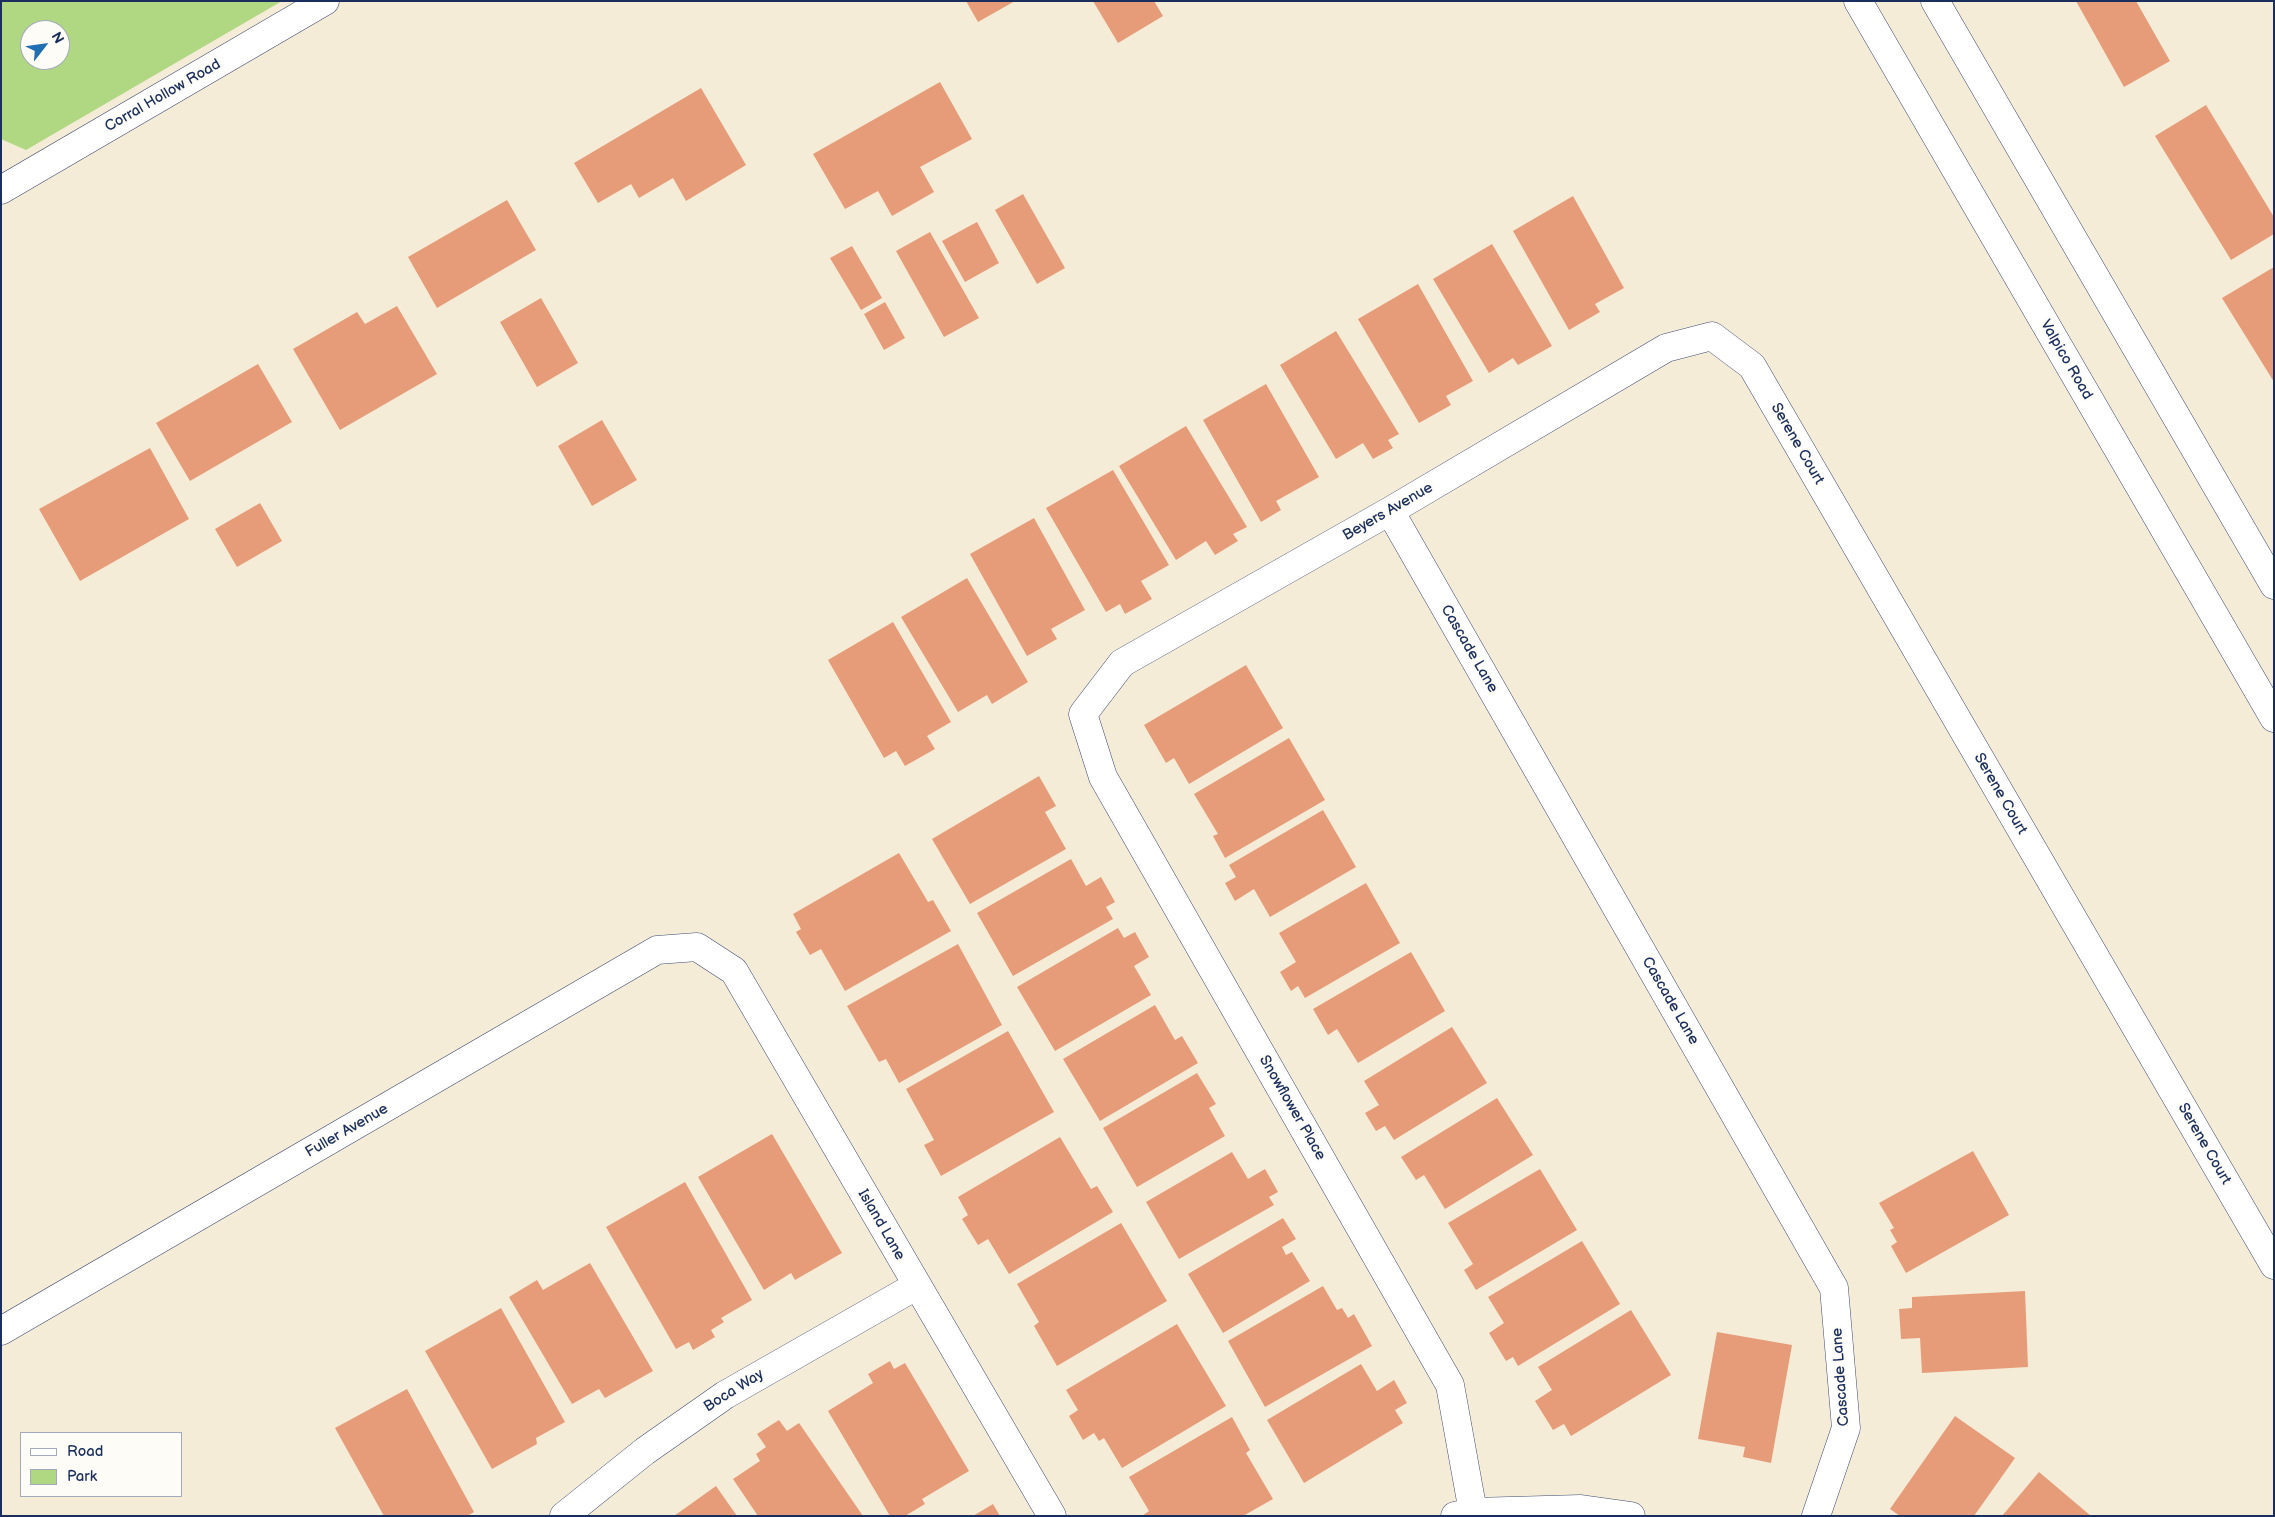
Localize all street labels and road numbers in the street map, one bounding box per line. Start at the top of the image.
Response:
street label: Corral Hollow Road [102,56,224,136]
street label: Valpico Road [2036,317,2096,403]
street label: Serene Court [1766,400,1828,488]
street label: Beyers Avenue [1340,479,1436,545]
street label: Cascade Lane [1437,602,1501,696]
street label: Serene Court [1969,750,2031,838]
street label: Cascade Lane [1638,954,1702,1048]
street label: Snowflower Place [1255,1052,1329,1164]
street label: Fuller Avenue [302,1100,392,1162]
street label: Serene Court [2173,1100,2235,1188]
street label: Island Lane [853,1186,909,1264]
street label: Cascade Lane [1829,1327,1853,1427]
street label: Boca Way [701,1366,767,1416]

